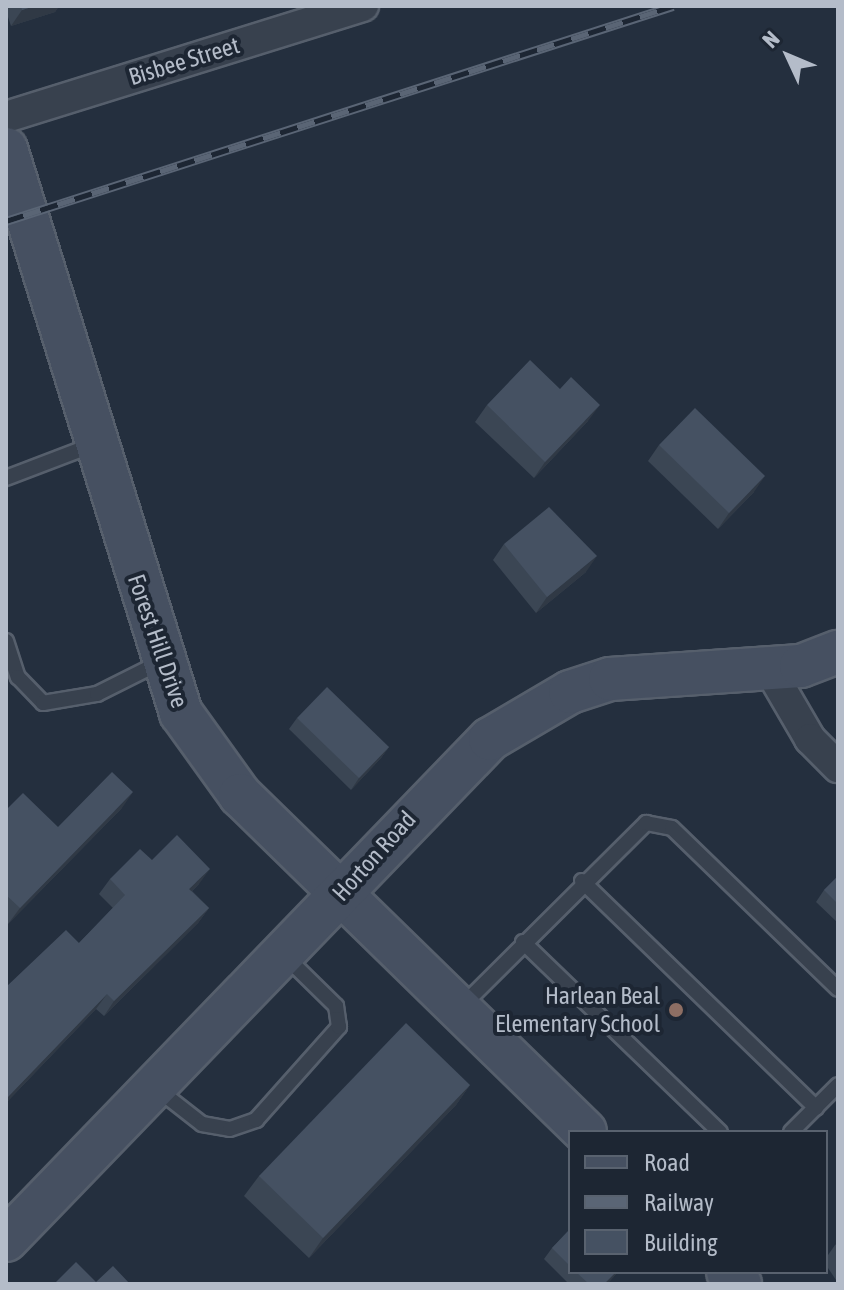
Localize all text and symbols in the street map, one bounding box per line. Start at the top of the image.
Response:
north arrow [748,16,828,96]
text: N [757,26,785,53]
street label: Bisbee Street [125,31,243,91]
street label: Forest Hill Drive [122,571,194,711]
street label: Horton Road [326,805,422,907]
place label: Harlean Beal Elementary School [495,982,660,1038]
marker: Harlean Beal Elementary School [667,1001,685,1019]
legend [568,1130,828,1274]
text: Road [644,1149,690,1176]
text: Railway [644,1189,714,1216]
text: Building [644,1229,717,1256]

